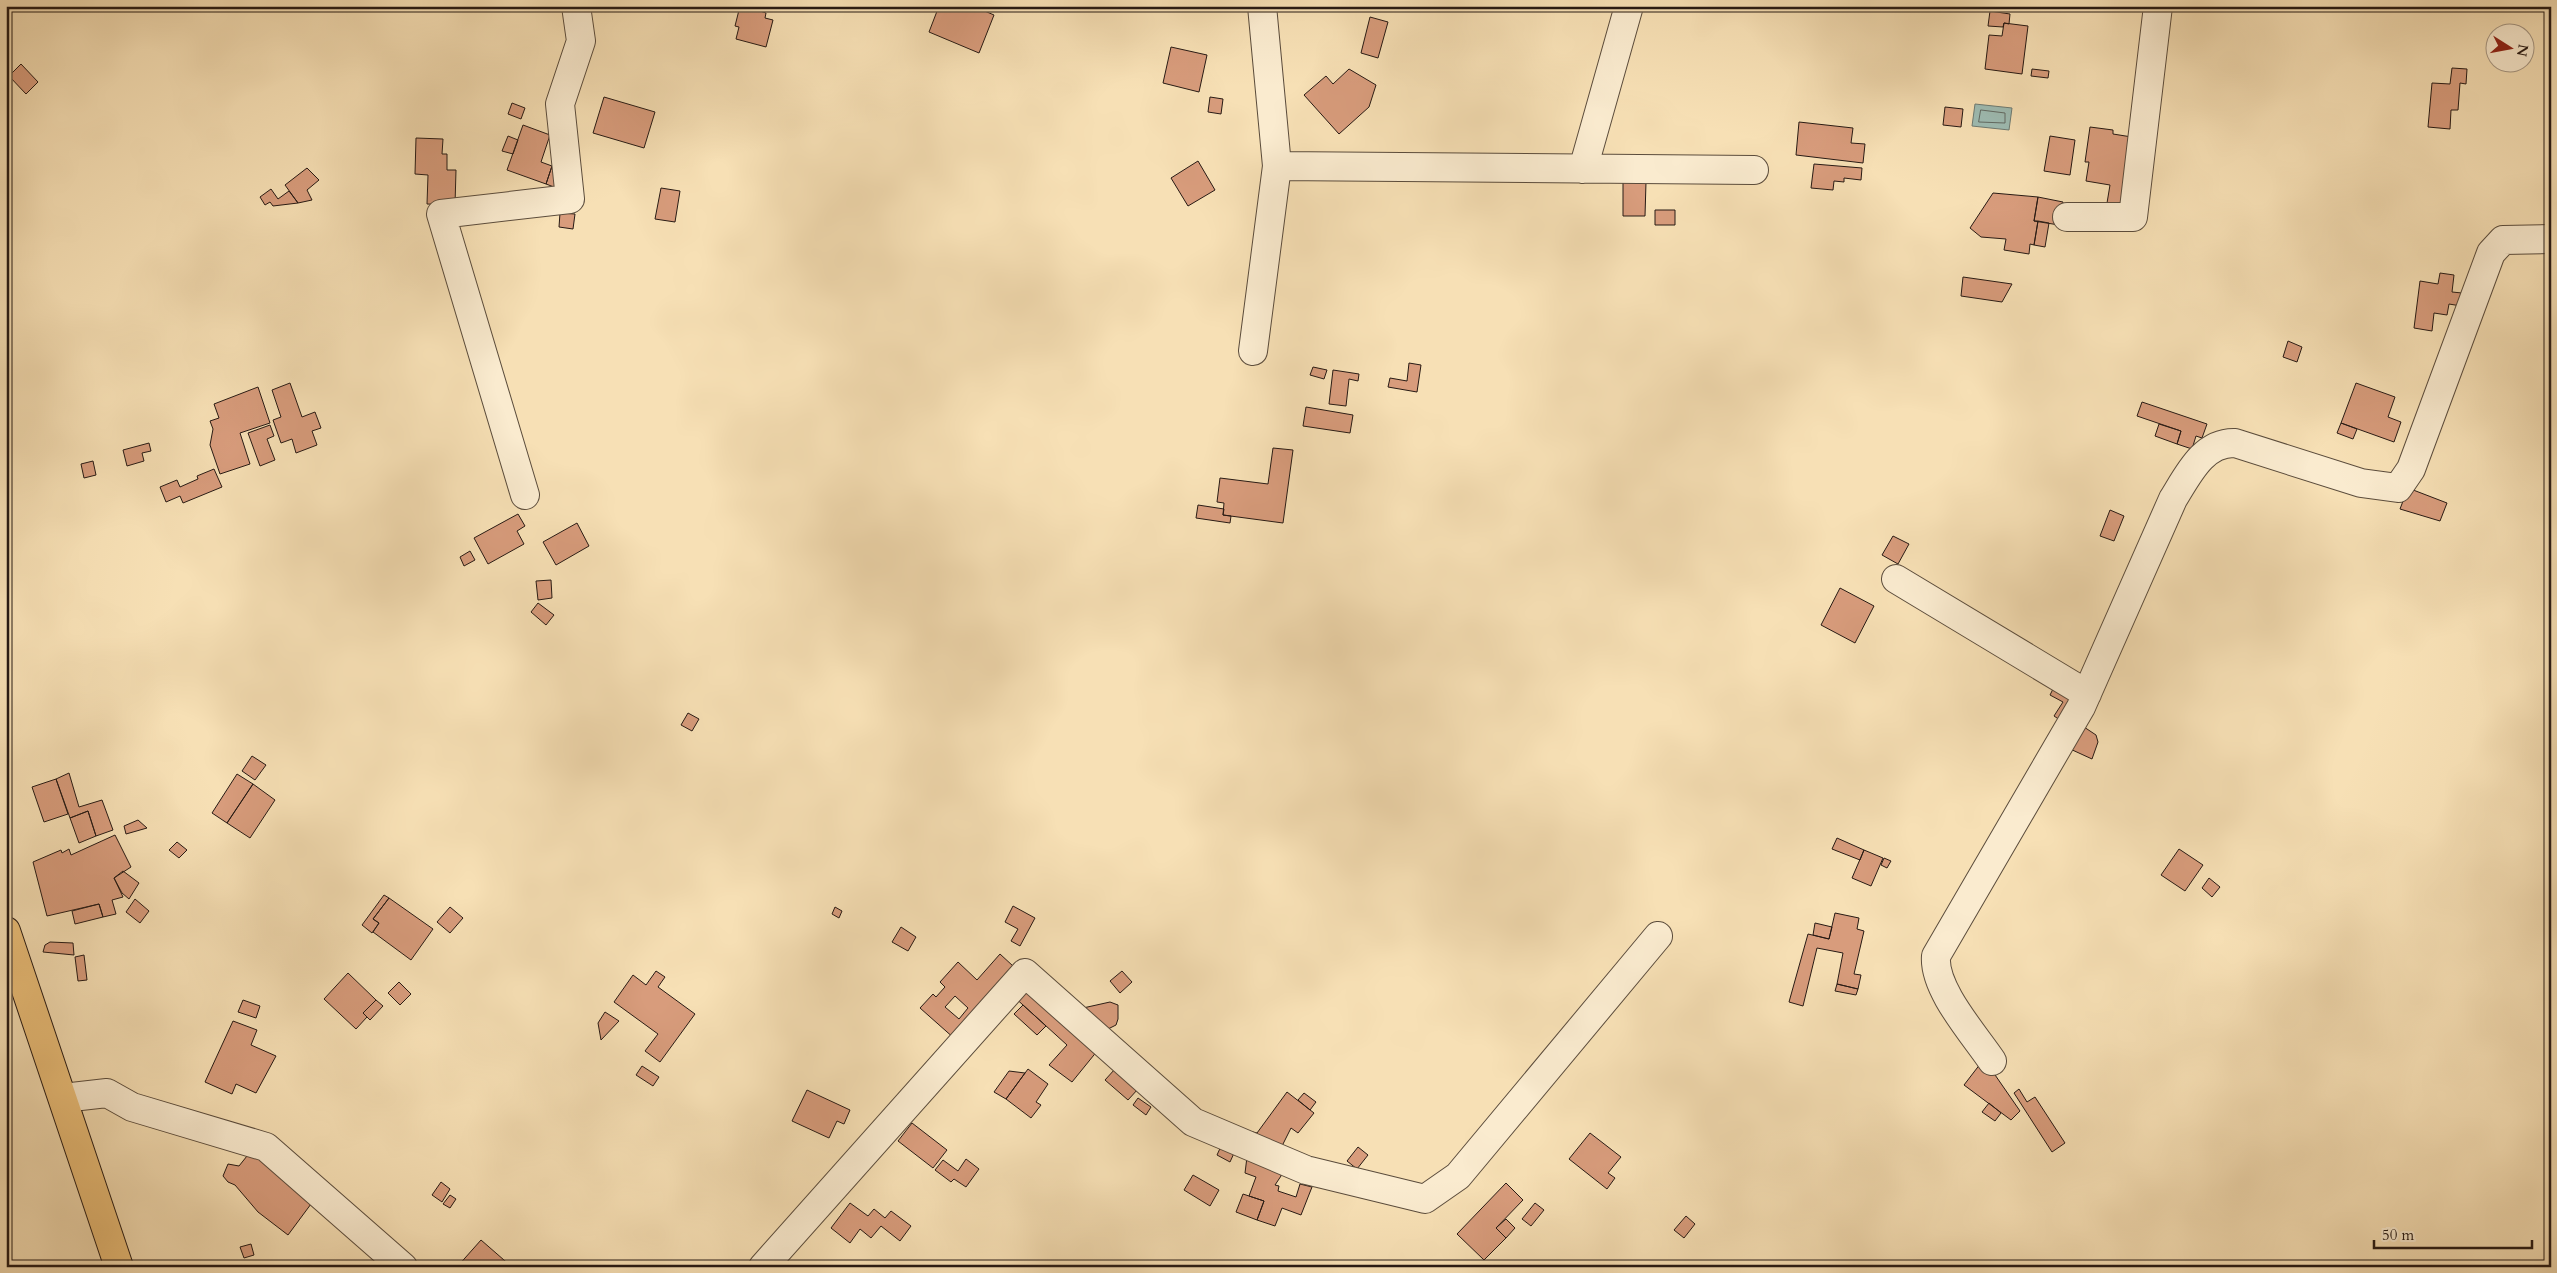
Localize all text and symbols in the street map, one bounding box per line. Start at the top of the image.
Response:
north arrow [2484,22,2534,72]
text: N [2512,43,2533,58]
scale bar [2374,1218,2532,1250]
text: 50 m [2382,1225,2414,1245]

